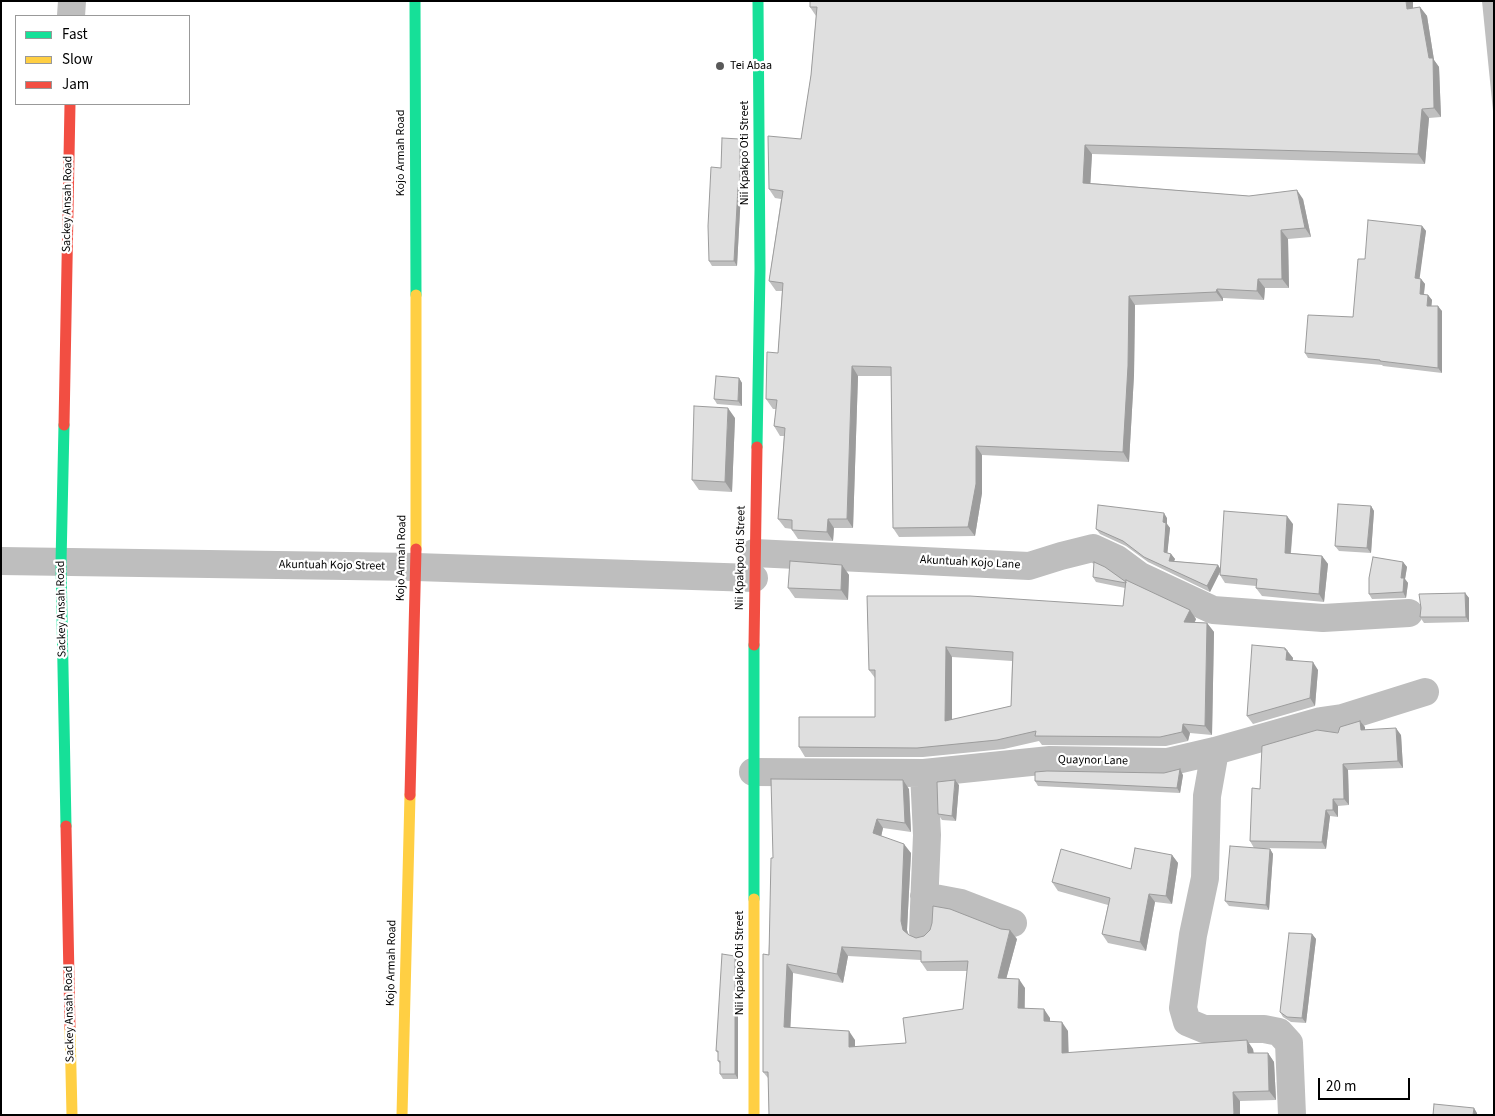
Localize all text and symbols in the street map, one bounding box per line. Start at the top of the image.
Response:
legend [15,15,190,105]
text: Fast [62,24,88,45]
text: Slow [62,49,93,70]
place label: Tei Abaa [730,59,772,73]
marker: Tei Abaa [714,60,726,72]
text: Jam [62,74,89,95]
street label: Nii Kpakpo Oti Street [738,101,752,205]
street label: Kojo Armah Road [394,110,408,196]
street label: Sackey Ansah Road [60,156,76,252]
street label: Nii Kpakpo Oti Street [733,506,749,610]
street label: Kojo Armah Road [394,515,410,601]
street label: Akuntuah Kojo Lane [919,553,1021,573]
street label: Akuntuah Kojo Street [279,558,385,574]
street label: Sackey Ansah Road [54,561,70,657]
street label: Quaynor Lane [1058,753,1128,769]
street label: Nii Kpakpo Oti Street [733,911,747,1015]
street label: Kojo Armah Road [384,920,400,1006]
street label: Sackey Ansah Road [62,966,78,1062]
scale bar [1320,1068,1412,1100]
text: 20 m [1326,1076,1356,1097]

